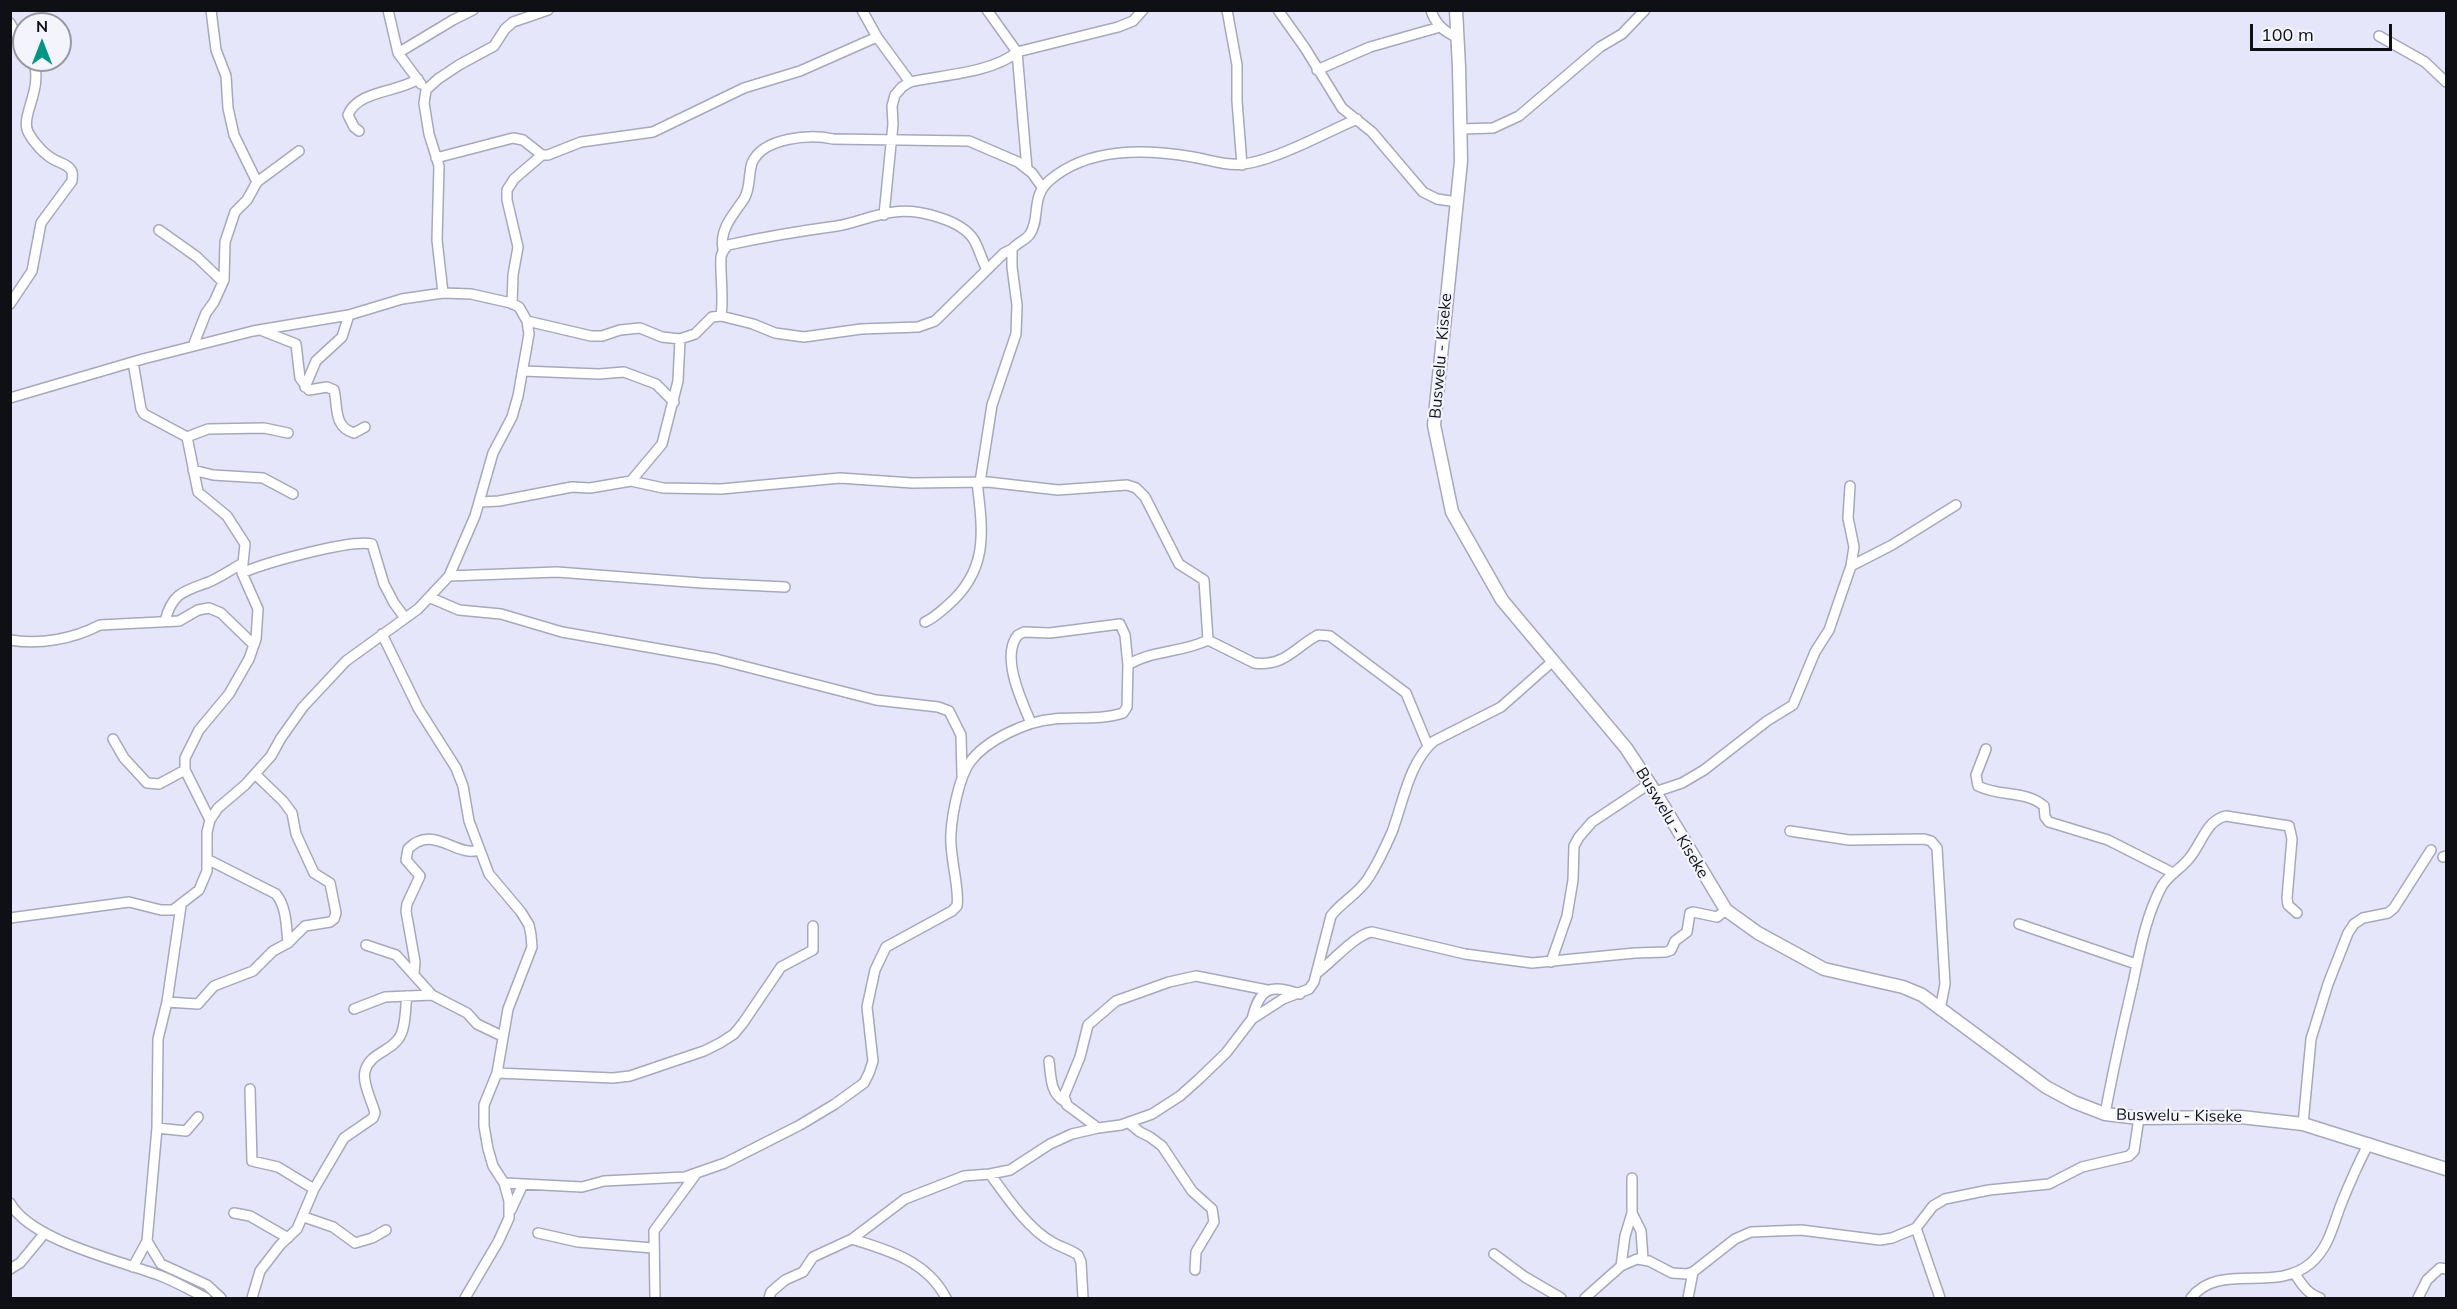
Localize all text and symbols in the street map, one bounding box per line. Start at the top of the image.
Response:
north arrow [12,12,72,72]
scale bar [2253,12,2396,50]
text: N [36,16,48,36]
text: 100 m [2261,23,2314,46]
street label: Buswelu - Kiseke [1426,292,1456,420]
street label: Buswelu - Kiseke [1631,764,1713,882]
street label: Buswelu - Kiseke [2116,1105,2242,1127]

